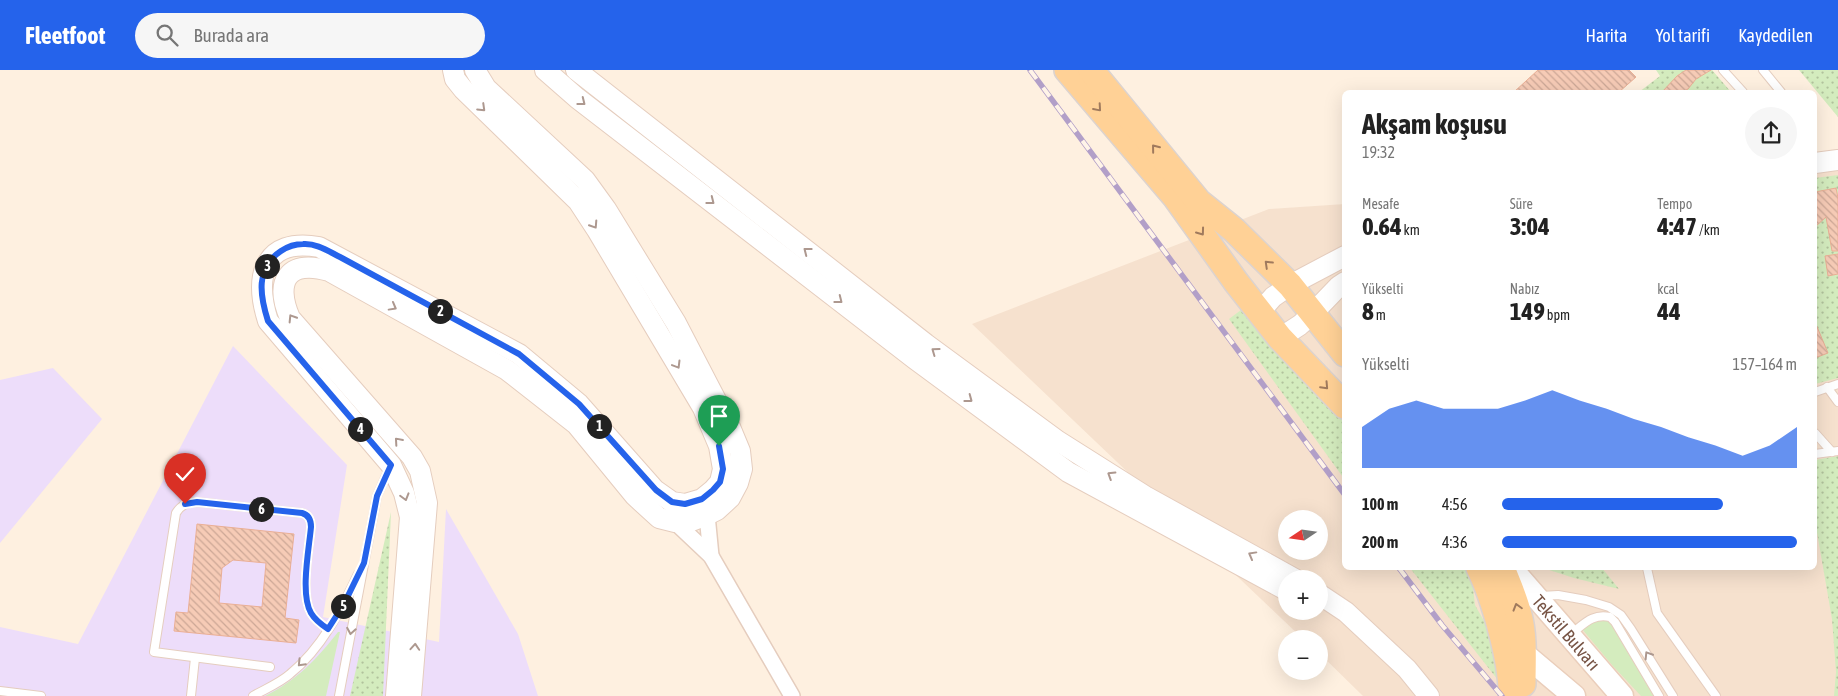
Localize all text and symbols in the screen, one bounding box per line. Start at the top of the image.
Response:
search box [135,13,485,58]
icon: search [153,21,181,49]
text: Fleetfoot [25,22,105,49]
text: Burada ara [193,24,269,46]
text: Harita [1586,25,1627,46]
text: Yol tarifi [1655,25,1710,46]
text: Kaydedilen [1738,25,1813,46]
one-way arrow [576,96,585,104]
one-way arrow [476,102,485,111]
one-way arrow [1092,102,1101,111]
button: share [1745,107,1797,159]
text: Akşam koşusu [1362,108,1507,140]
text: 19:32 [1362,143,1395,161]
one-way arrow [1152,145,1160,154]
one-way arrow [705,195,714,203]
text: Mesafe [1362,196,1399,212]
text: Süre [1510,196,1533,212]
text: Tempo [1657,196,1692,212]
text: 0.64 [1362,212,1402,240]
text: 3:04 [1510,212,1550,240]
text: 4:47 [1657,212,1697,240]
one-way arrow [588,219,597,229]
text: km [1402,222,1420,238]
text: /km [1697,222,1720,238]
one-way arrow [1195,227,1205,236]
one-way arrow [804,249,813,257]
pin: 3 [254,254,280,278]
text: 3 [264,258,271,274]
one-way arrow [1265,261,1274,270]
text: Yükselti [1362,281,1403,297]
text: Nabız [1510,281,1539,297]
text: kcal [1657,281,1679,297]
one-way arrow [833,295,842,303]
text: 8 [1362,297,1374,325]
text: 149 [1510,297,1545,325]
text: 44 [1657,297,1681,325]
pin: 2 [428,298,452,324]
one-way arrow [388,301,397,311]
text: 2 [437,303,444,319]
text: m [1374,307,1386,323]
text: bpm [1545,307,1570,323]
one-way arrow [288,314,298,323]
one-way arrow [932,349,941,357]
text: Yükselti [1362,355,1409,373]
text: 157–164 m [1733,355,1797,373]
one-way arrow [671,359,681,368]
one-way arrow [1319,380,1328,389]
one-way arrow [963,393,972,402]
pin [698,395,740,446]
icon: arrive [705,402,733,430]
pin: 1 [586,414,612,438]
pin: 4 [348,416,372,442]
text: 1 [596,418,603,434]
text: 4 [357,421,364,437]
one-way arrow [395,438,404,447]
pin [164,453,206,504]
icon: check [171,460,199,488]
one-way arrow [1107,472,1116,481]
one-way arrow [399,492,409,501]
text: 100 m [1362,495,1398,513]
text: 4:56 [1442,495,1467,513]
pin: 6 [248,496,274,522]
text: 6 [258,501,265,517]
north arrow [1278,510,1328,560]
map controls [1278,510,1328,680]
text: 200 m [1362,533,1398,551]
text: 4:36 [1442,533,1467,551]
one-way arrow [1249,551,1258,561]
button: + [1278,570,1328,620]
street label: Tekstil Bulvarı [1528,590,1605,674]
pin: 5 [330,594,356,618]
text: 5 [340,598,347,614]
one-way arrow [1513,604,1523,612]
one-way arrow [347,626,357,635]
button: − [1278,630,1328,680]
one-way arrow [409,643,420,651]
one-way arrow [1644,651,1654,660]
one-way arrow [298,657,307,666]

